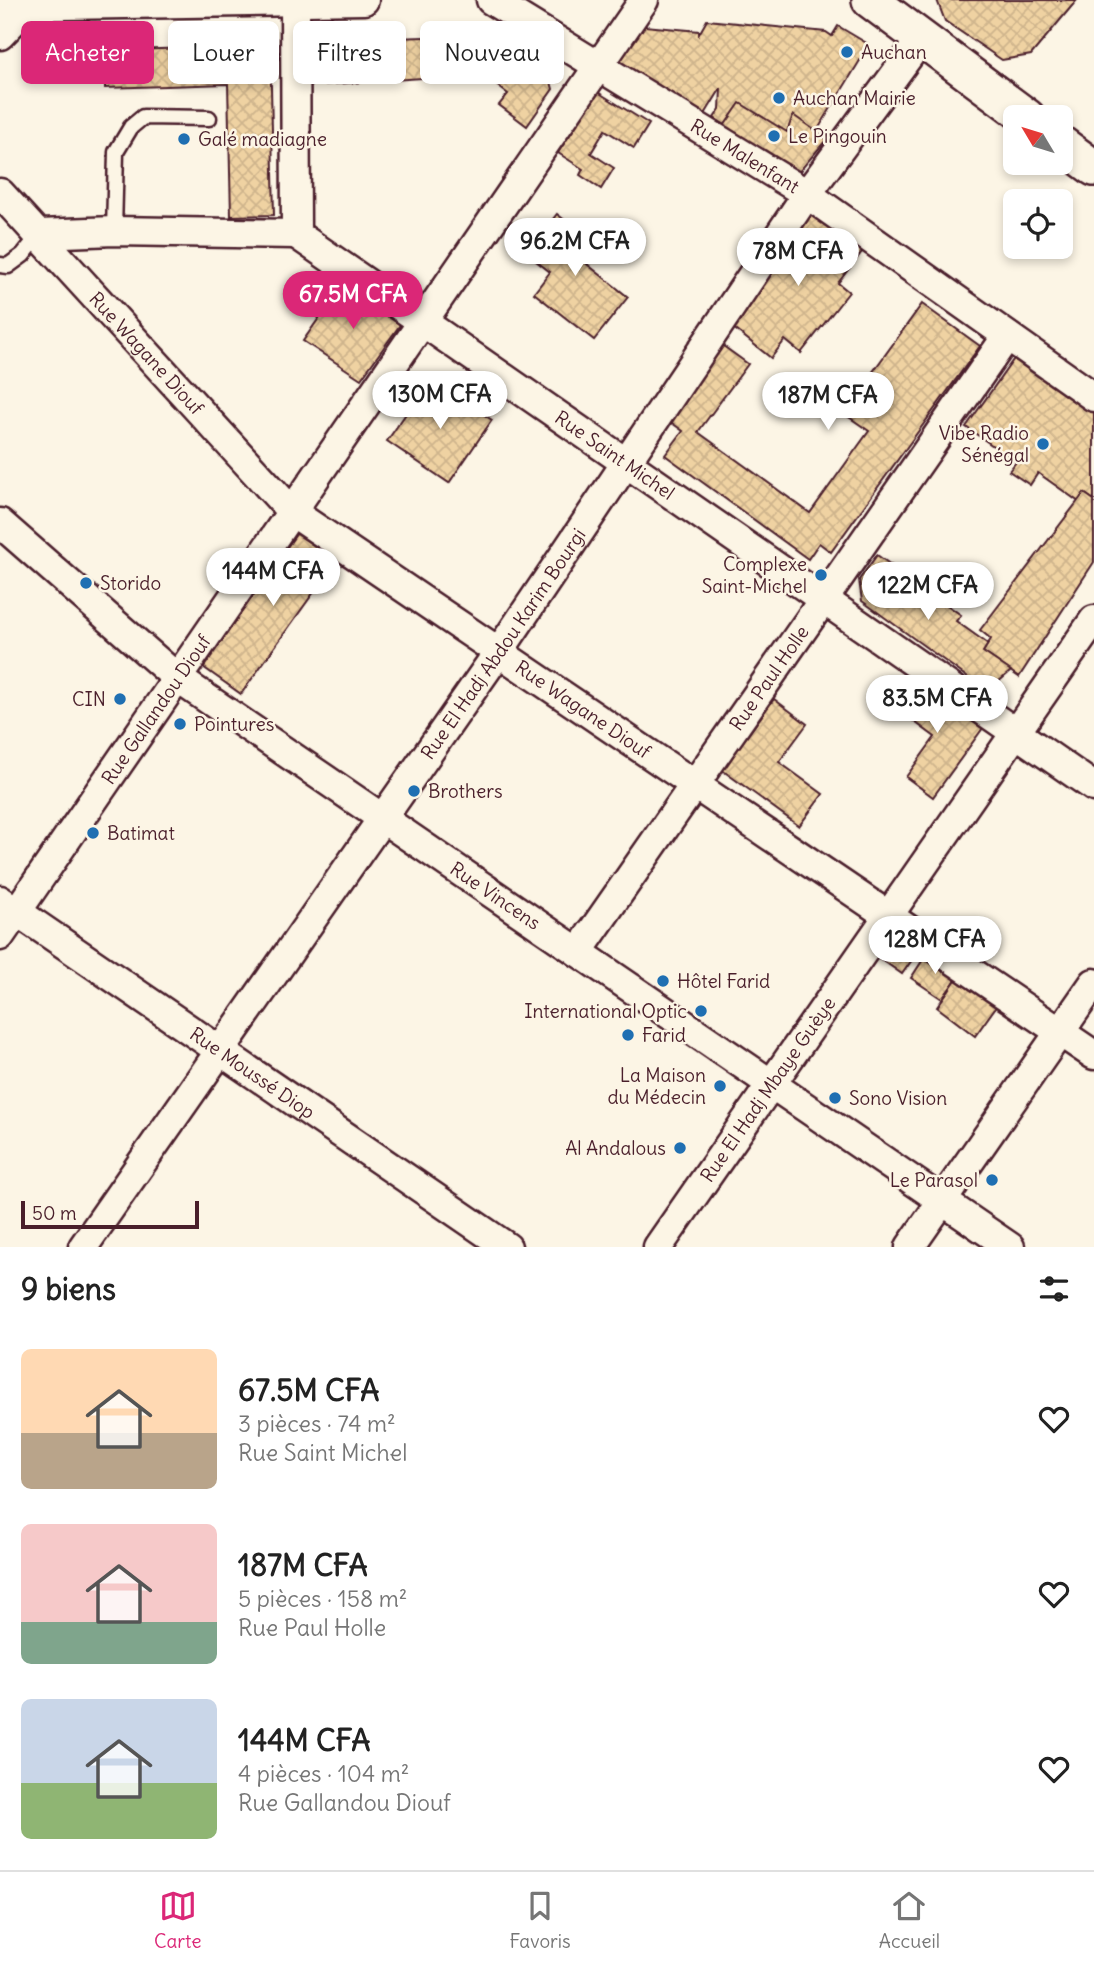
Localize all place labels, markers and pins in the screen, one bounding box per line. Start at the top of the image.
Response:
place label: Auchan [861,40,927,64]
marker: Auchan [839,44,855,60]
place label: Auchan Mairie [793,86,916,110]
marker: Auchan Mairie [771,90,787,106]
place label: Le Pingouin [788,124,887,148]
place label: Galé madiagne [198,127,327,151]
marker: Le Pingouin [766,128,782,144]
marker: Galé madiagne [176,131,192,147]
pin: 96.2M CFA [495,218,655,278]
pin: 78M CFA [733,229,863,288]
pin: 67.5M CFA [273,272,433,331]
pin: 130M CFA [368,372,512,431]
pin: 187M CFA [756,372,900,432]
place label: Vibe Radio Sénégal [939,421,1029,467]
marker: Vibe Radio Sénégal [1035,436,1051,452]
pin: 144M CFA [201,548,345,608]
place label: Complexe Saint-Michel [702,552,807,598]
pin: 122M CFA [856,562,1000,622]
marker: Complexe Saint-Michel [813,567,829,583]
place label: Storido [100,571,161,595]
marker: Storido [78,575,94,591]
pin: 83.5M CFA [857,676,1017,735]
place label: CIN [72,687,106,711]
marker: CIN [112,691,128,707]
place label: Pointures [194,712,274,736]
marker: Pointures [172,716,188,732]
place label: Brothers [428,779,503,803]
marker: Brothers [406,783,422,799]
place label: Batimat [107,821,175,845]
marker: Batimat [85,825,101,841]
pin: 128M CFA [863,916,1007,976]
place label: Hôtel Farid [677,969,770,993]
marker: Hôtel Farid [655,973,671,989]
place label: International Optic [524,999,687,1023]
marker: International Optic [693,1003,709,1019]
place label: Farid [642,1023,686,1047]
marker: Farid [620,1027,636,1043]
place label: La Maison du Médecin [607,1063,706,1109]
marker: La Maison du Médecin [712,1078,728,1094]
place label: Sono Vision [849,1086,947,1110]
marker: Sono Vision [827,1090,843,1106]
place label: Al Andalous [565,1136,666,1160]
marker: Al Andalous [672,1140,688,1156]
place label: Le Parasol [890,1168,978,1192]
marker: Le Parasol [984,1172,1000,1188]

